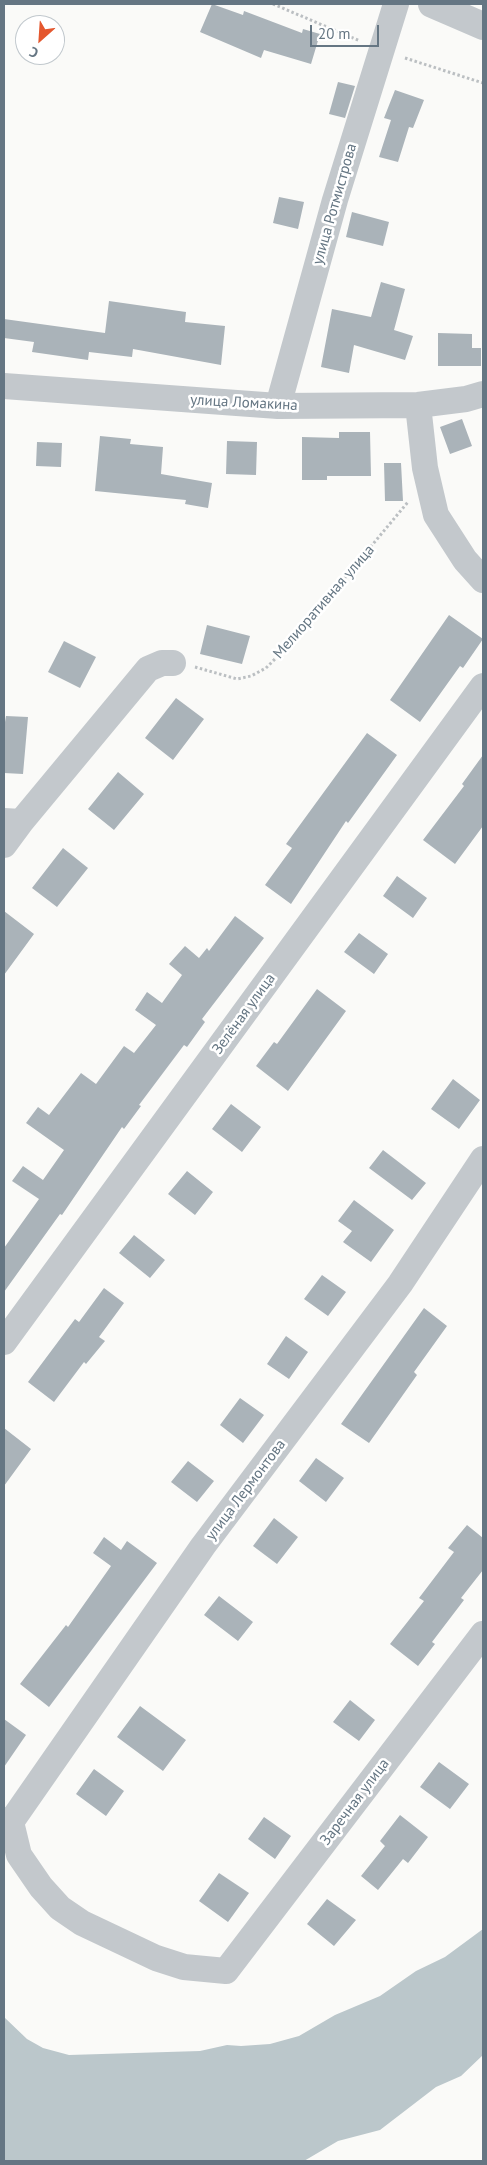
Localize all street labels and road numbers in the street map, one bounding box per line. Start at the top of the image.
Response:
street label: улица Ротмистрова [309,141,361,267]
street label: улица Ломакина [190,391,298,415]
street label: Мелиоративная улица [270,541,378,663]
street label: Зелёная улица [209,970,279,1058]
street label: улица Лермонтова [202,1436,290,1544]
street label: Заречная улица [317,1755,393,1849]

